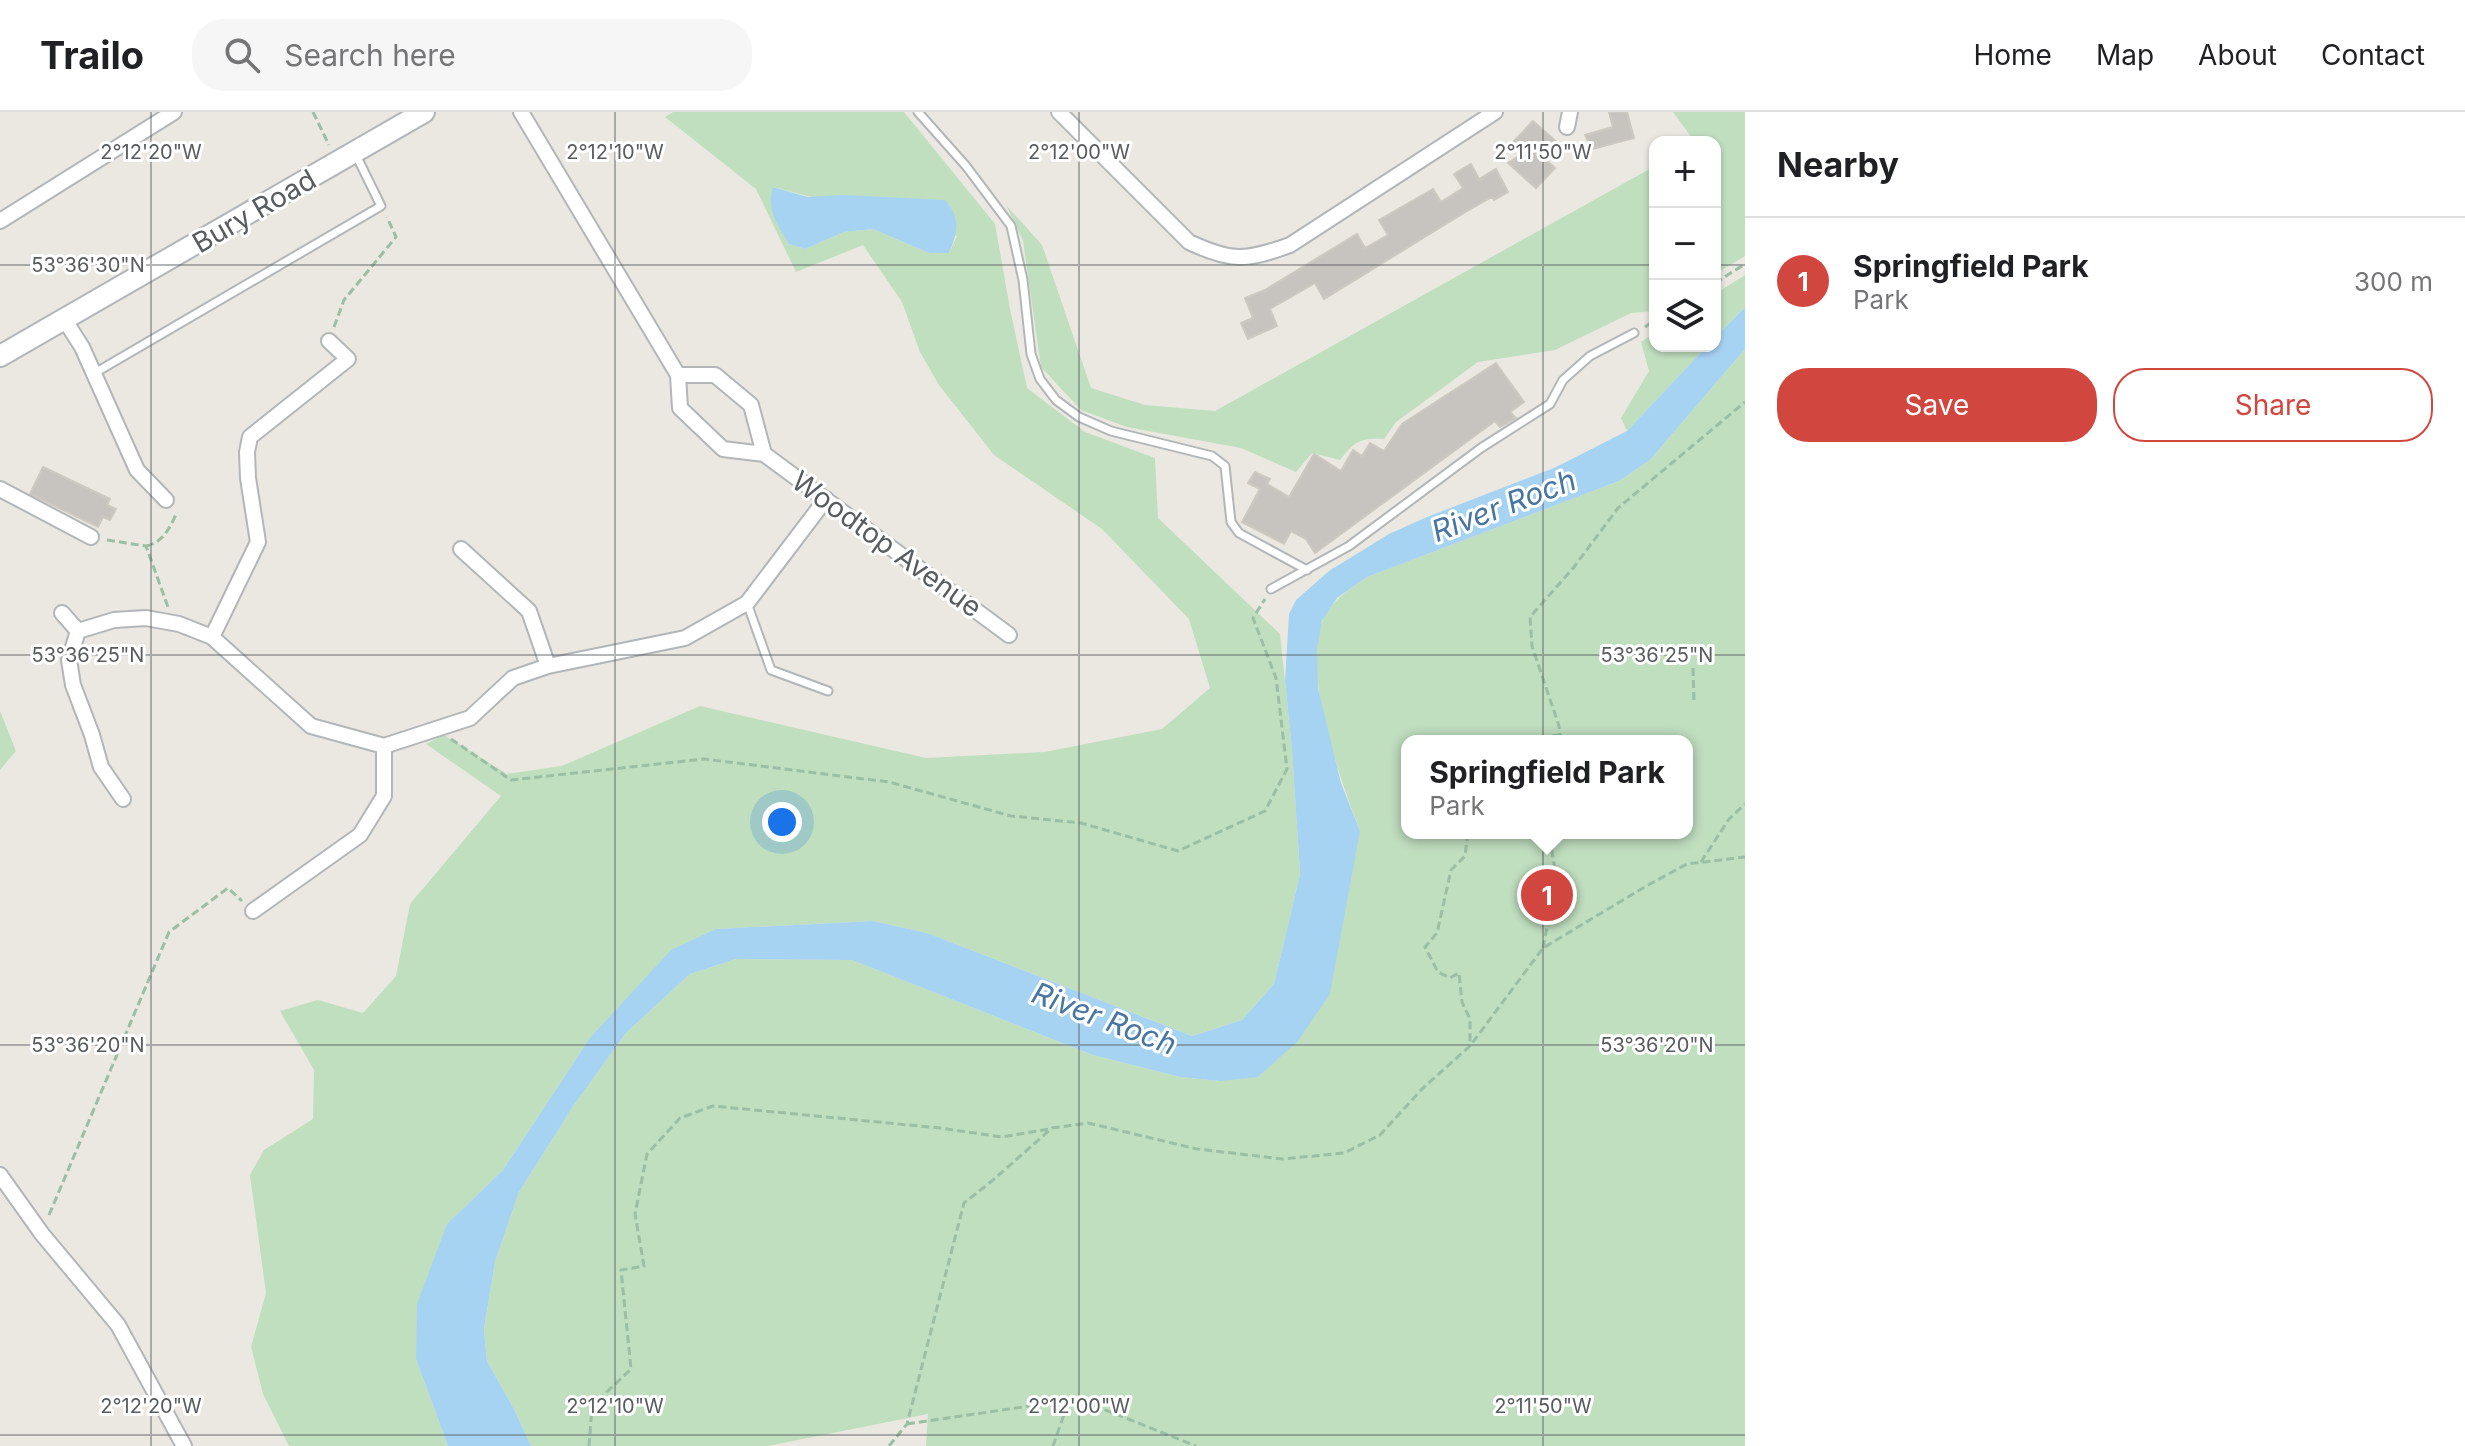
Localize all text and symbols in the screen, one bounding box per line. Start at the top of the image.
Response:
search box [192,19,752,91]
text: Trailo [40,32,144,78]
icon: search [220,33,264,77]
text: Search here [284,37,456,73]
text: Home [1973,38,2052,72]
text: Map [2096,38,2154,72]
text: About [2198,38,2277,72]
text: Contact [2321,38,2425,72]
map controls [1649,136,1721,352]
button: + [1649,136,1721,208]
text: 2°12'20"W [100,140,202,164]
text: 2°12'10"W [566,140,664,164]
text: 2°12'00"W [1028,140,1130,164]
text: 2°11'50"W [1494,140,1592,164]
text: Nearby [1777,144,1899,185]
street label: Bury Road [186,162,322,260]
button: − [1649,208,1721,280]
text: Springfield Park [1853,248,2089,284]
text: 53°36'30"N [31,253,145,277]
text: 1 [1797,266,1809,297]
text: 300 m [2354,266,2433,297]
button: layers [1649,280,1721,352]
text: Park [1853,284,1909,315]
button: Save [1777,368,2097,442]
button: Share [2113,368,2433,442]
water label: River Roch [1426,461,1581,549]
street label: Woodtop Avenue [785,464,989,624]
text: 53°36'25"N [32,643,144,667]
text: 53°36'25"N [1601,643,1713,667]
popup [1401,735,1693,839]
text: Springfield Park [1429,754,1665,790]
text: Park [1429,790,1485,821]
your location [762,802,802,842]
pin: 1 [1521,865,1573,925]
water label: River Roch [1027,974,1182,1062]
text: 53°36'20"N [31,1033,145,1057]
text: 53°36'20"N [1600,1033,1714,1057]
text: 2°12'20"W [100,1394,202,1418]
text: 2°12'10"W [566,1394,664,1418]
text: 2°12'00"W [1028,1394,1130,1418]
text: 2°11'50"W [1494,1394,1592,1418]

